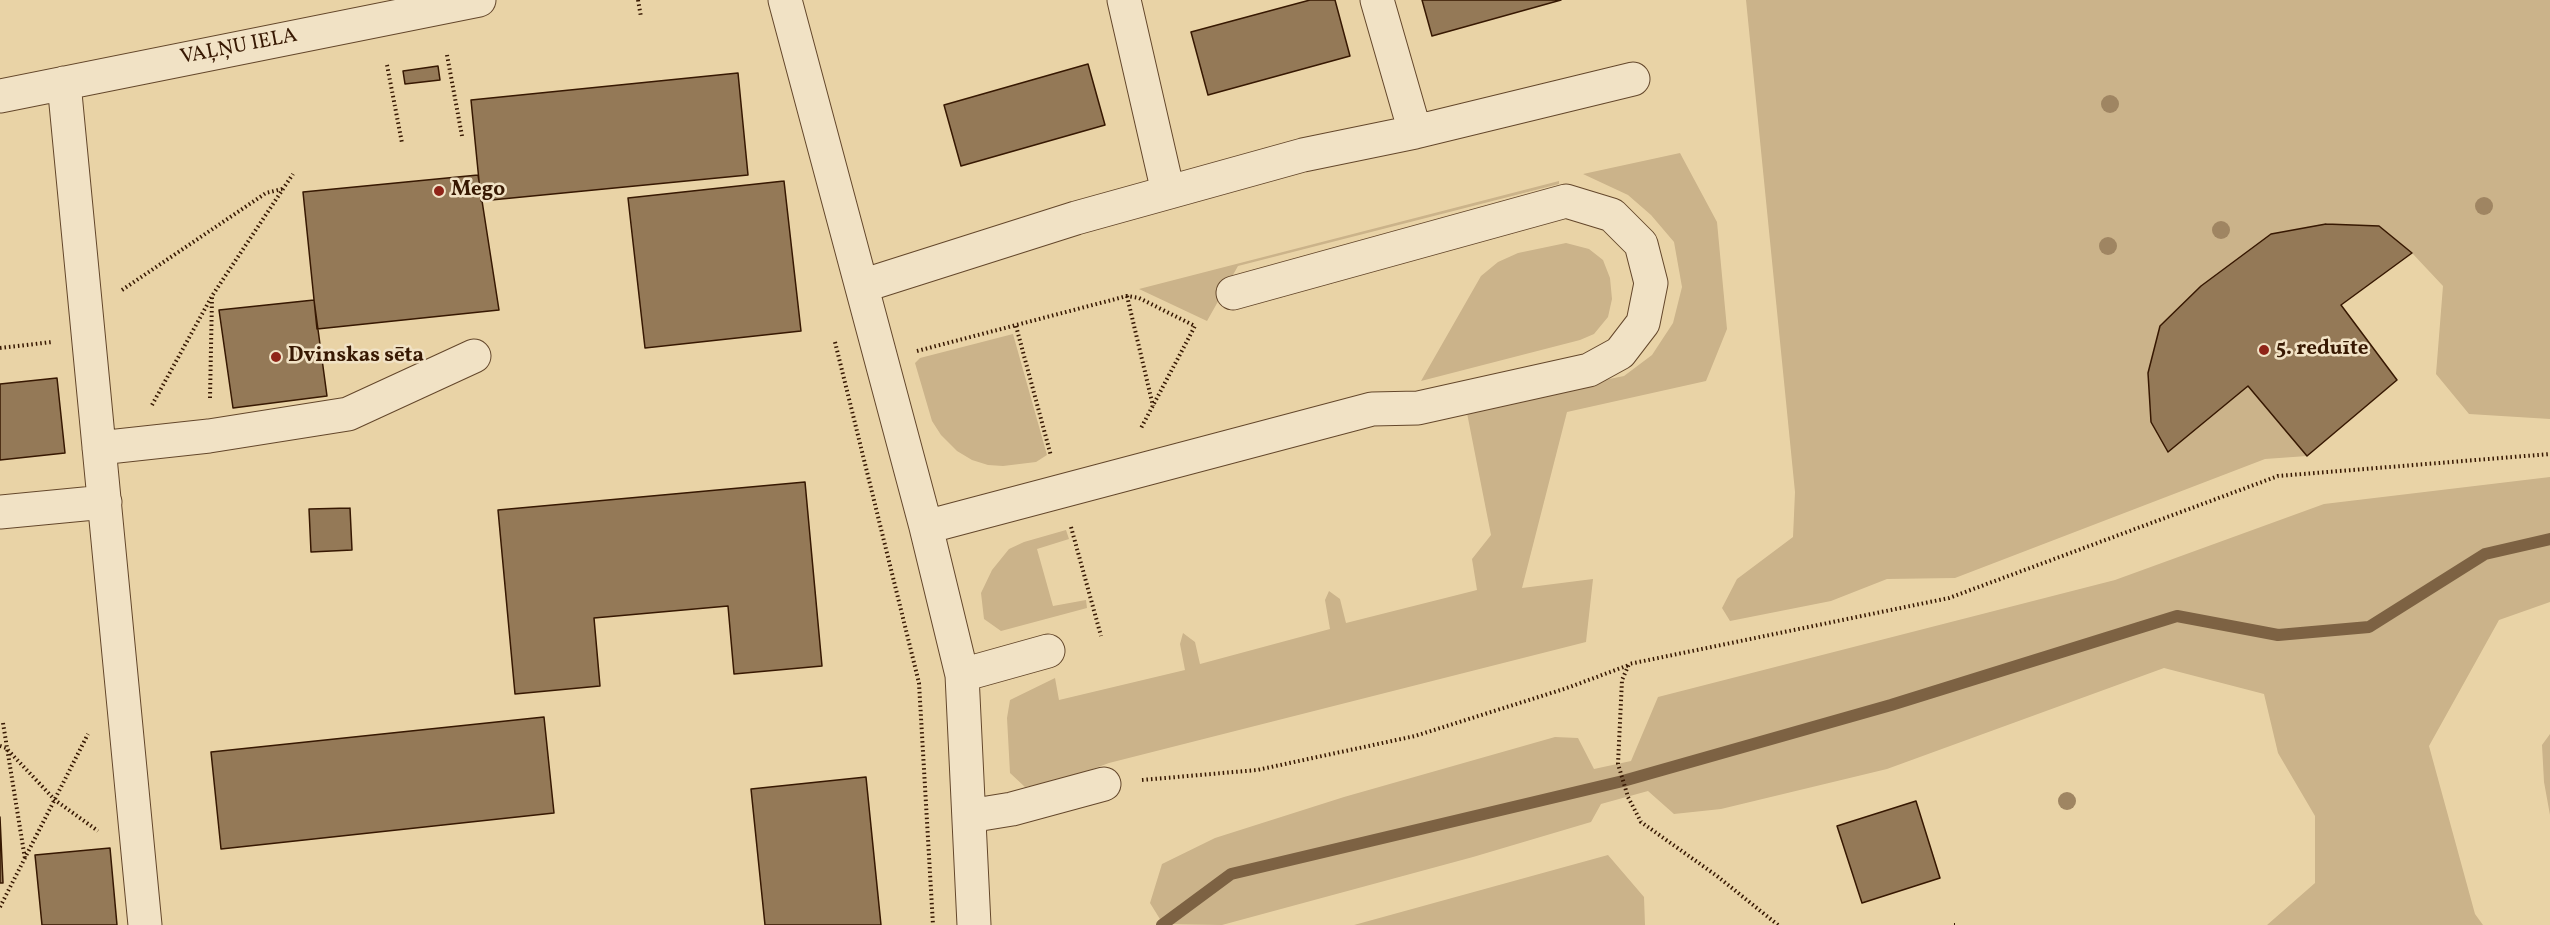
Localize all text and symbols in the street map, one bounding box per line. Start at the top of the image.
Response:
street label: VAĻŅU IELA [178,24,300,72]
place label: Mego [451,178,505,204]
marker: Mego [432,184,446,198]
place label: 5. reduīte [2276,337,2369,363]
marker: 5. reduīte [2257,343,2271,357]
place label: Dvinskas sēta [288,344,424,370]
marker: Dvinskas sēta [269,350,283,364]

